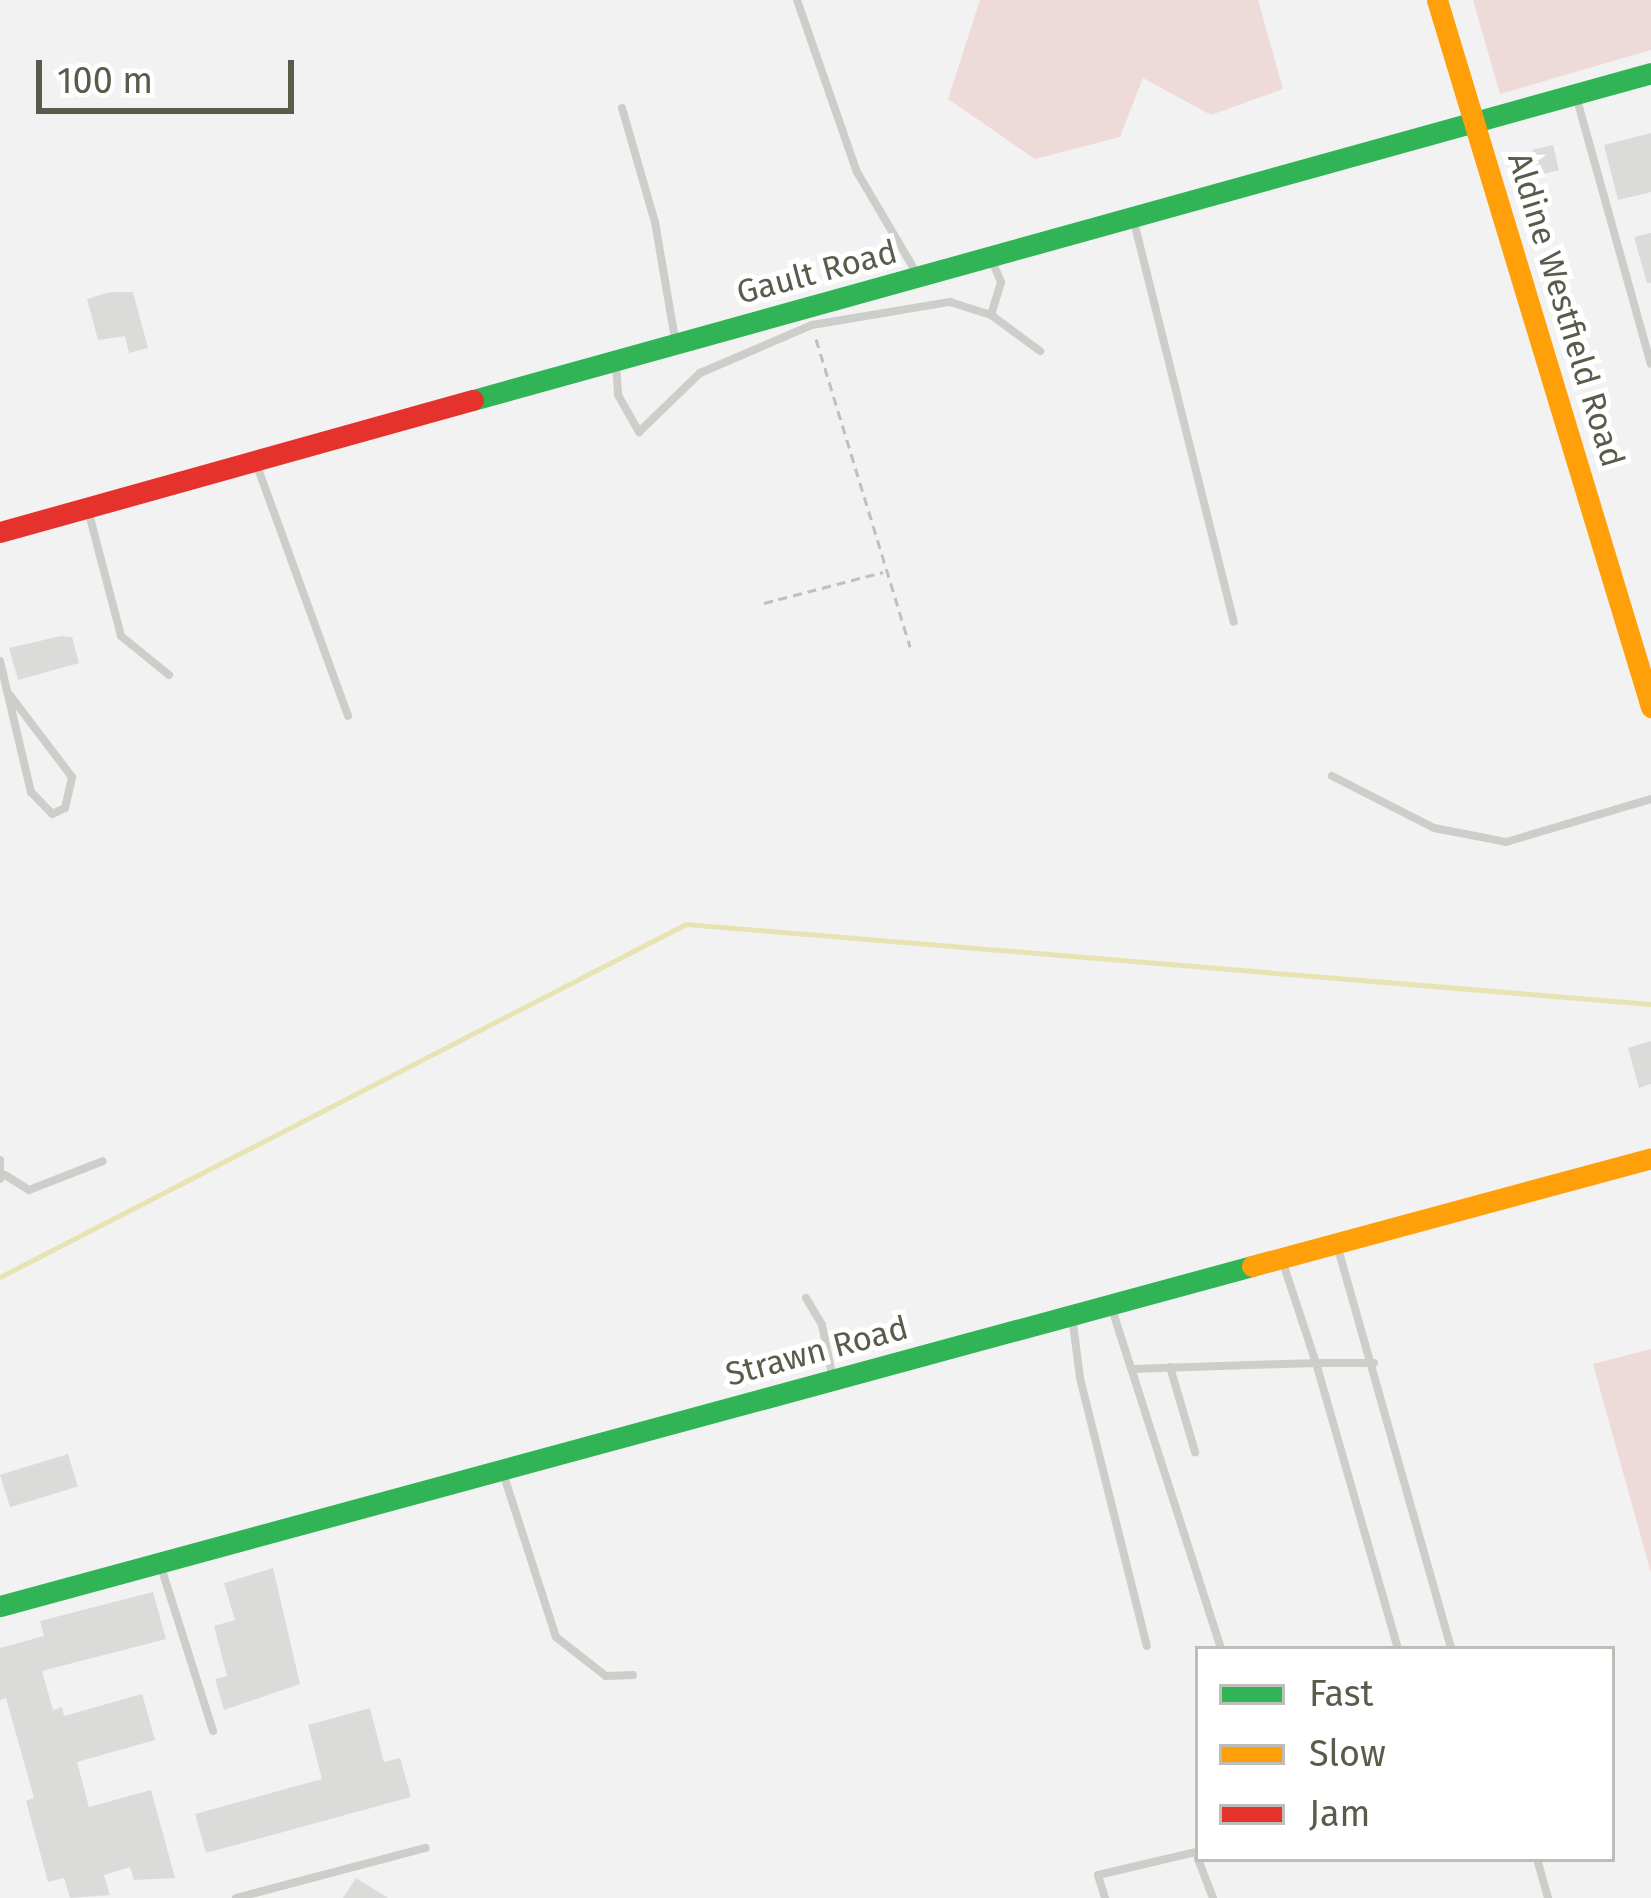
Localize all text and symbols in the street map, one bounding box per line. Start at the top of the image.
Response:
scale bar [42,36,300,110]
text: 100 m [57,59,153,103]
street label: Aldine Westfield Road [1498,148,1632,472]
street label: Gault Road [732,233,902,313]
street label: Strawn Road [722,1309,912,1395]
legend [1195,1646,1615,1862]
text: Fast [1309,1672,1374,1716]
text: Slow [1309,1732,1386,1776]
text: Jam [1309,1792,1370,1836]

